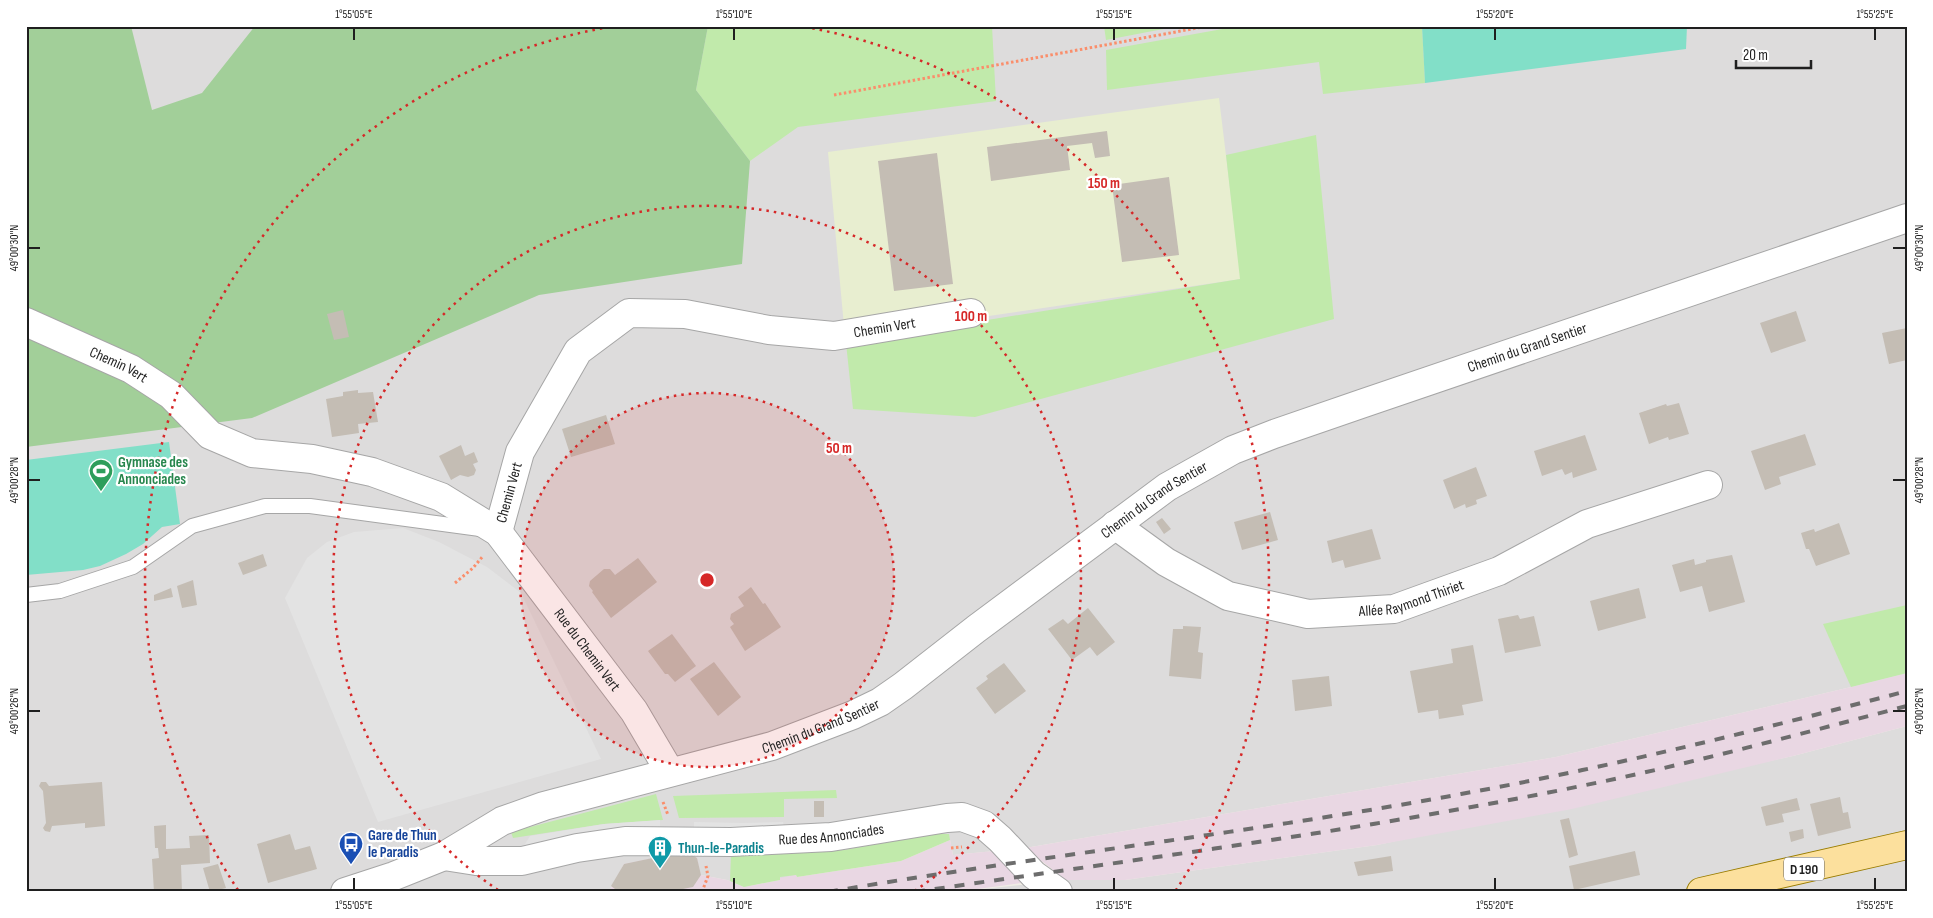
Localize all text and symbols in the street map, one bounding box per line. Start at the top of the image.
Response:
text: 1°55'05"E [335,7,373,22]
text: 1°55'10"E [716,7,752,22]
text: 1°55'15"E [1096,7,1132,22]
text: 1°55'20"E [1476,7,1514,22]
text: 1°55'25"E [1857,7,1894,22]
scale bar [1736,38,1810,70]
text: 20 m [1743,46,1768,65]
text: 150 m [1088,174,1120,193]
text: 49°00'30"N [7,225,22,271]
text: 49°00'30"N [1912,225,1927,271]
text: 100 m [955,307,987,326]
street label: Chemin Vert [852,313,917,343]
street label: Chemin du Grand Sentier [1465,319,1590,377]
street label: Chemin Vert [87,343,151,388]
text: 50 m [826,439,852,458]
place label: Gymnase des Annonciades [117,453,188,489]
text: 49°00'28"N [7,457,22,503]
street label: Chemin du Grand Sentier [1097,457,1211,543]
text: 49°00'28"N [1912,457,1927,503]
sports icon: Gymnase des Annonciades [88,458,114,492]
street label: Chemin Vert [492,460,527,525]
centre of rings [698,571,716,589]
street label: Allée Raymond Thiriet [1357,575,1467,621]
street label: Rue du Chemin Vert [549,605,625,695]
text: 49°00'26"N [7,688,22,734]
text: 49°00'26"N [1912,688,1927,734]
street label: Chemin du Grand Sentier [760,694,883,758]
street label: Rue des Annonciades [778,819,885,850]
place label: Gare de Thun le Paradis [368,826,437,862]
bus stop icon: Gare de Thun le Paradis [338,831,364,865]
building icon: Thun-le-Paradis [647,835,673,869]
place label: Thun-le-Paradis [678,839,764,858]
road number: D 190 [1784,858,1824,881]
text: 1°55'05"E [335,898,373,913]
text: 1°55'10"E [716,898,752,913]
text: 1°55'15"E [1096,898,1132,913]
text: 1°55'20"E [1476,898,1514,913]
text: 1°55'25"E [1857,898,1894,913]

